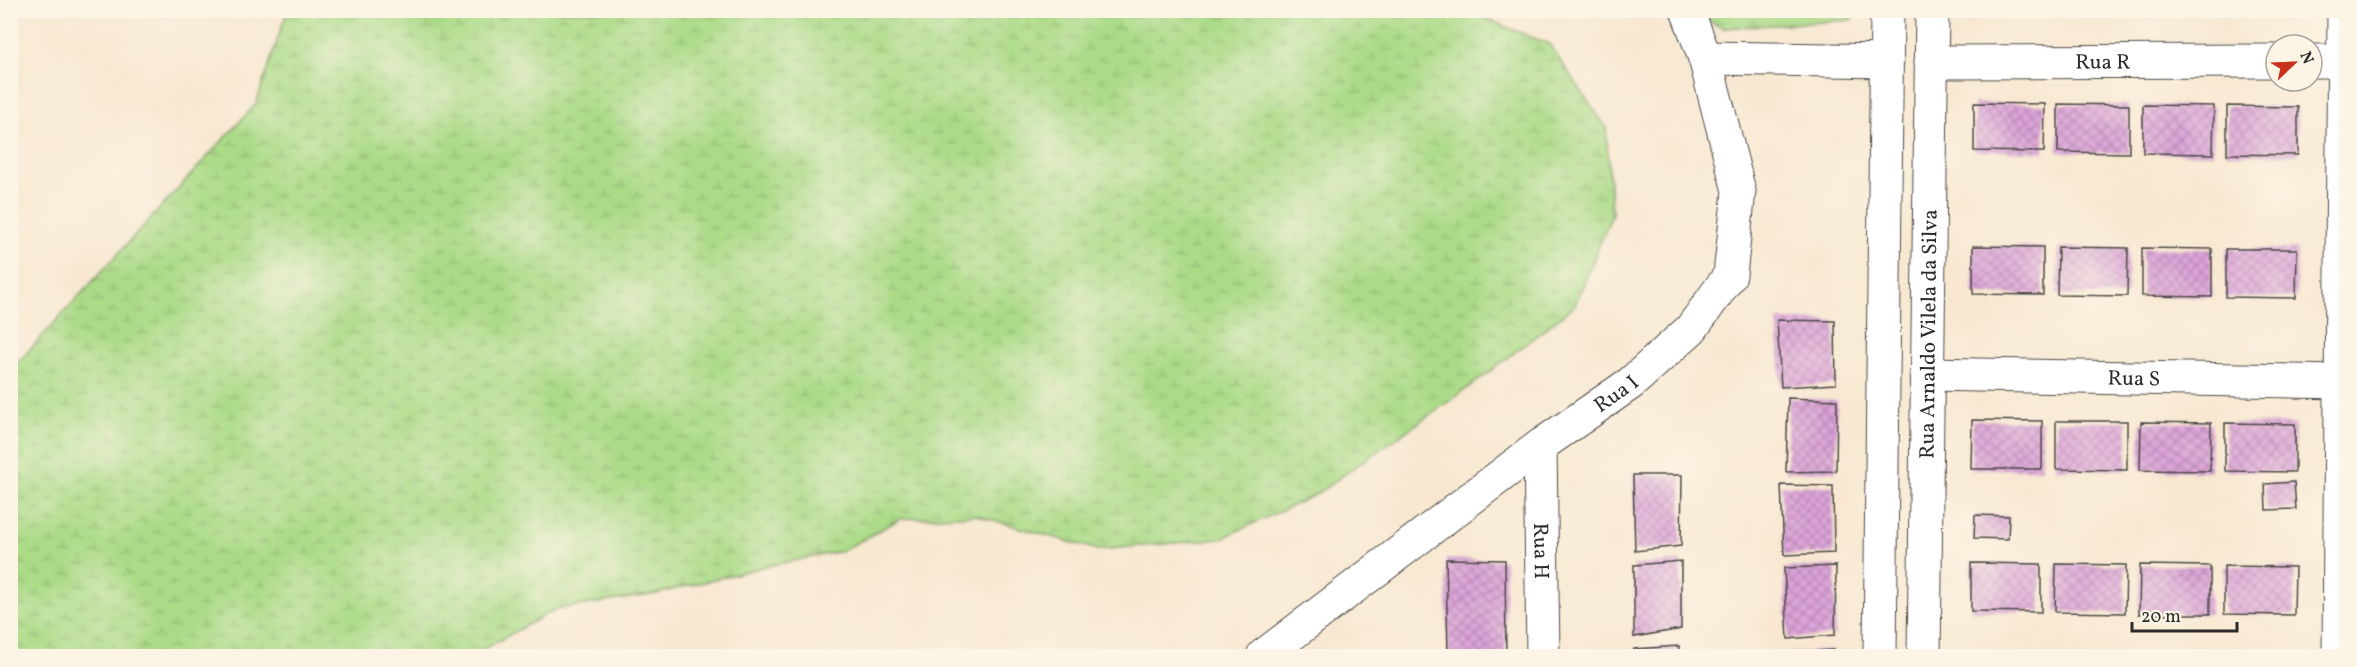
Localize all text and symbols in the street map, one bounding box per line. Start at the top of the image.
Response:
north arrow [2264,33,2324,93]
street label: Rua R [2075,48,2131,78]
text: N [2294,48,2319,68]
street label: Rua Arnaldo Vilela da Silva [1913,209,1946,459]
street label: Rua S [2107,364,2160,395]
street label: Rua I [1589,369,1646,420]
street label: Rua H [1525,522,1555,580]
scale bar [2132,595,2237,633]
text: 20 m [2141,605,2181,630]

